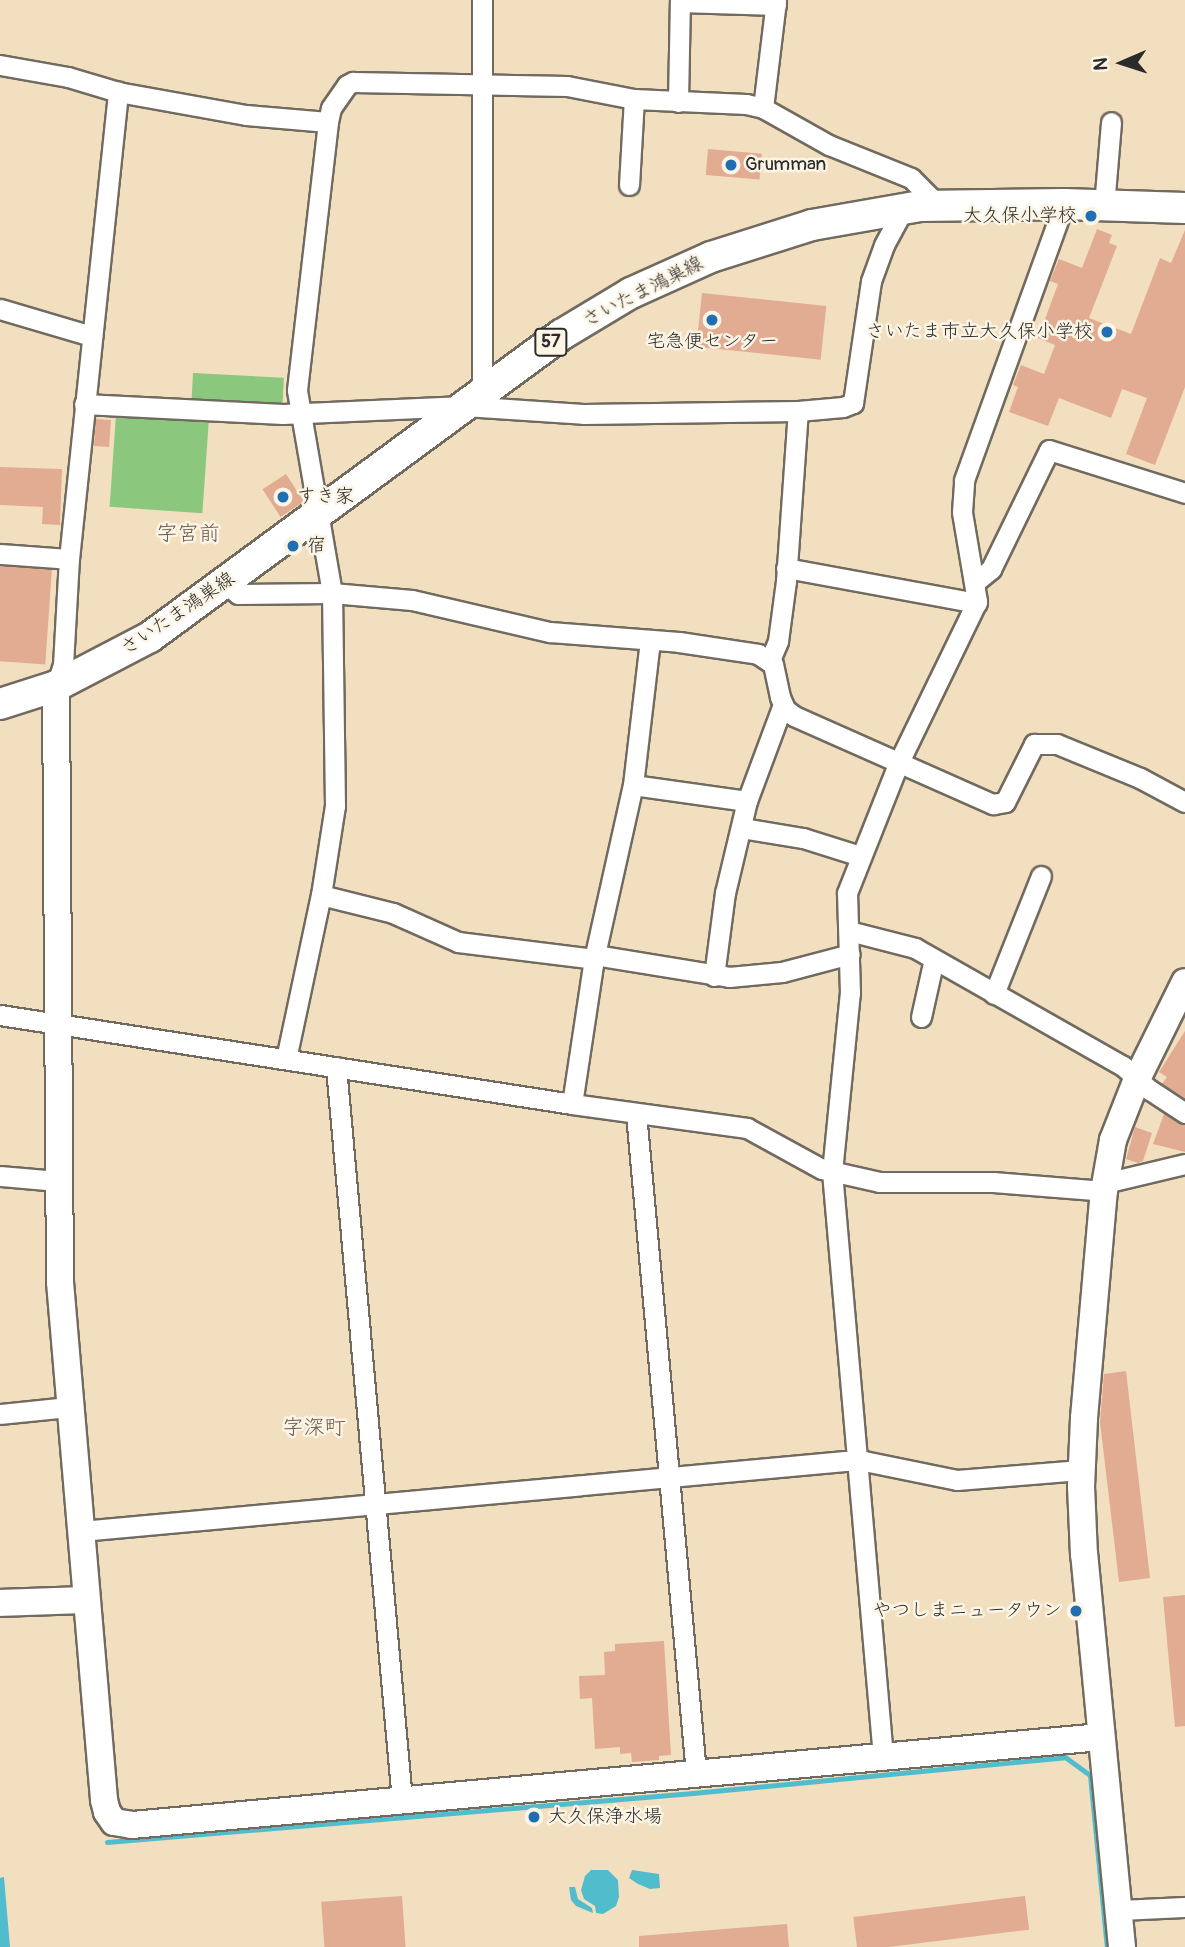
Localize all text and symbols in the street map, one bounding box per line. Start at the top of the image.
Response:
north arrow [1087,28,1157,98]
text: N [1089,57,1113,71]
place label: Grumman [745,154,826,176]
marker: Grumman [723,157,739,173]
place label: 大久保小学校 [963,205,1077,227]
marker: 大久保小学校 [1083,208,1099,224]
street label: さいたま鴻巣線 [579,252,707,332]
marker: 宅急便センター [704,312,720,328]
place label: さいたま市立大久保小学校 [865,321,1093,343]
marker: さいたま市立大久保小学校 [1099,324,1115,340]
road number: 57 [534,328,568,356]
place label: 宅急便センター [646,331,778,353]
place label: すき家 [297,486,354,508]
marker: すき家 [275,489,291,505]
district label: 字宮前 [157,521,219,547]
place label: 宿 [307,535,326,557]
marker: 宿 [285,538,301,554]
street label: さいたま鴻巣線 [116,567,240,661]
district label: 字深町 [283,1415,345,1441]
place label: やつしまニュータウン [872,1600,1062,1622]
marker: やつしまニュータウン [1068,1603,1084,1619]
place label: 大久保浄水場 [548,1806,662,1828]
marker: 大久保浄水場 [526,1809,542,1825]

